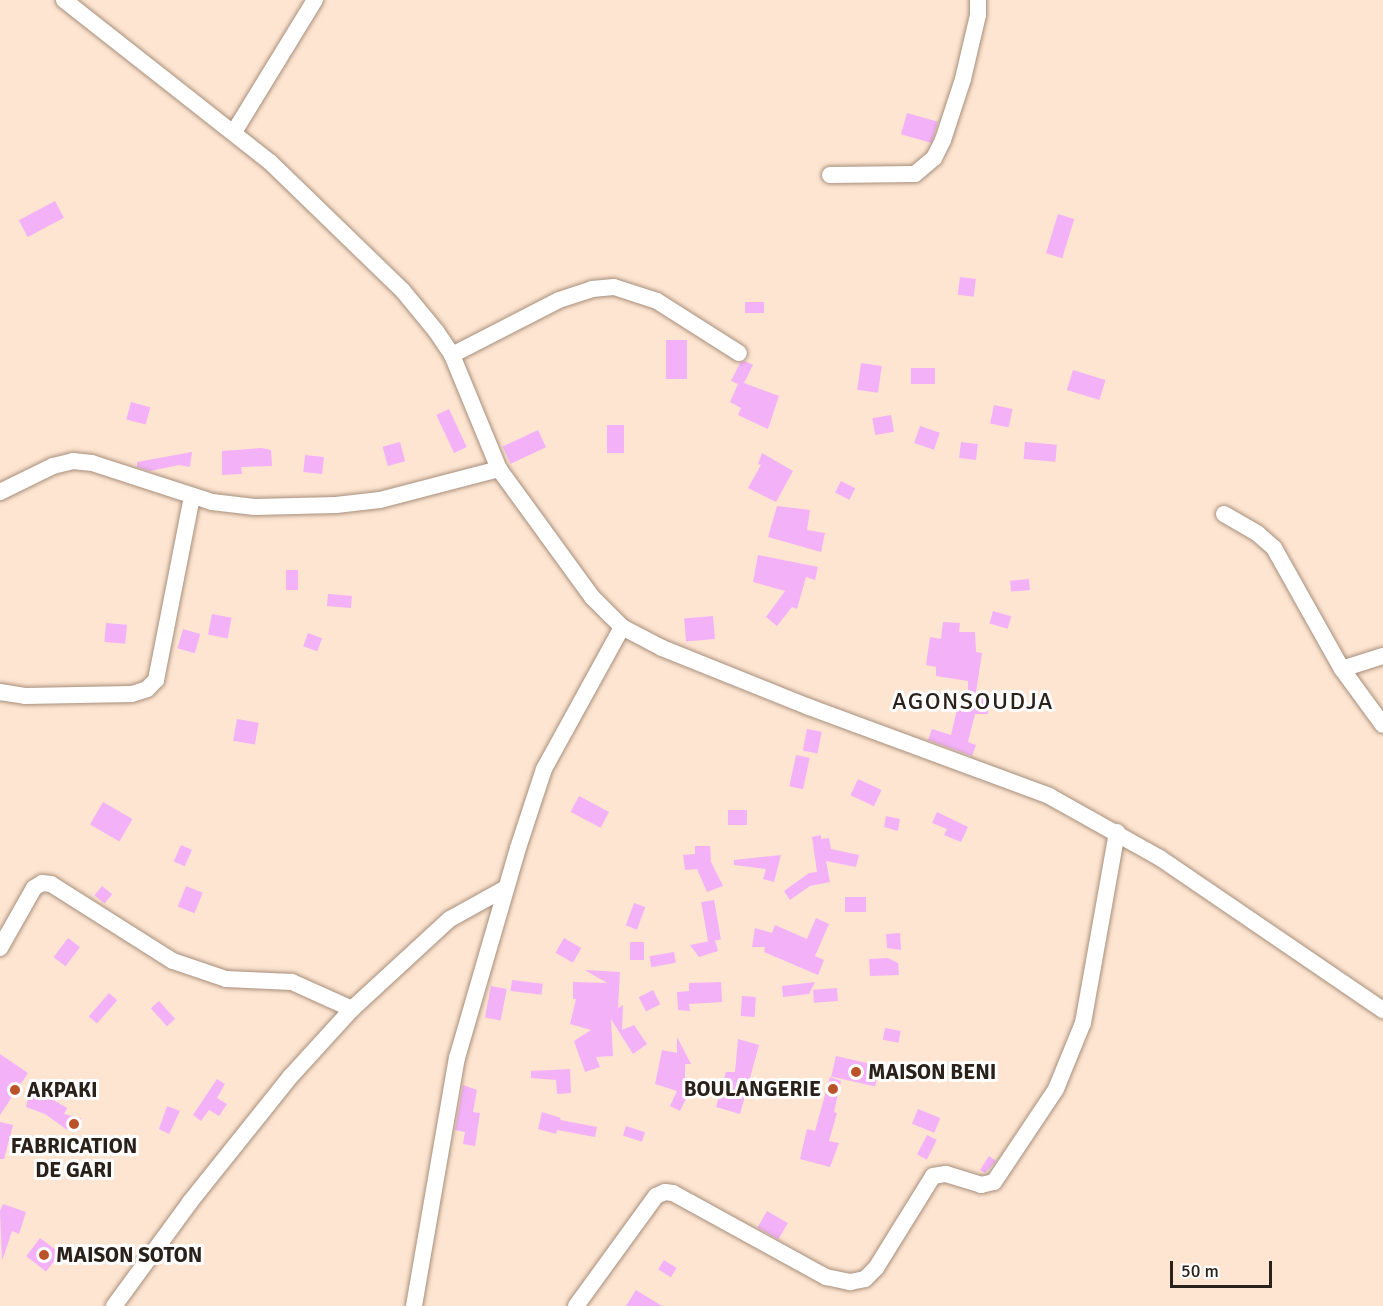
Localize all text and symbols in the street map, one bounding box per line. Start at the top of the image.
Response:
district label: AGONSOUDJA [892,688,1054,716]
place label: MAISON BENI [868,1059,996,1085]
marker: MAISON BENI [849,1065,863,1079]
place label: BOULANGERIE [684,1076,821,1102]
place label: AKPAKI [27,1077,98,1103]
marker: BOULANGERIE [826,1082,840,1096]
marker: AKPAKI [8,1083,22,1097]
marker: FABRICATION DE GARI [67,1117,81,1131]
place label: FABRICATION DE GARI [11,1133,137,1183]
place label: MAISON SOTON [56,1242,202,1268]
marker: MAISON SOTON [37,1248,51,1262]
scale bar [1173,1249,1275,1287]
text: 50 m [1181,1260,1219,1282]

